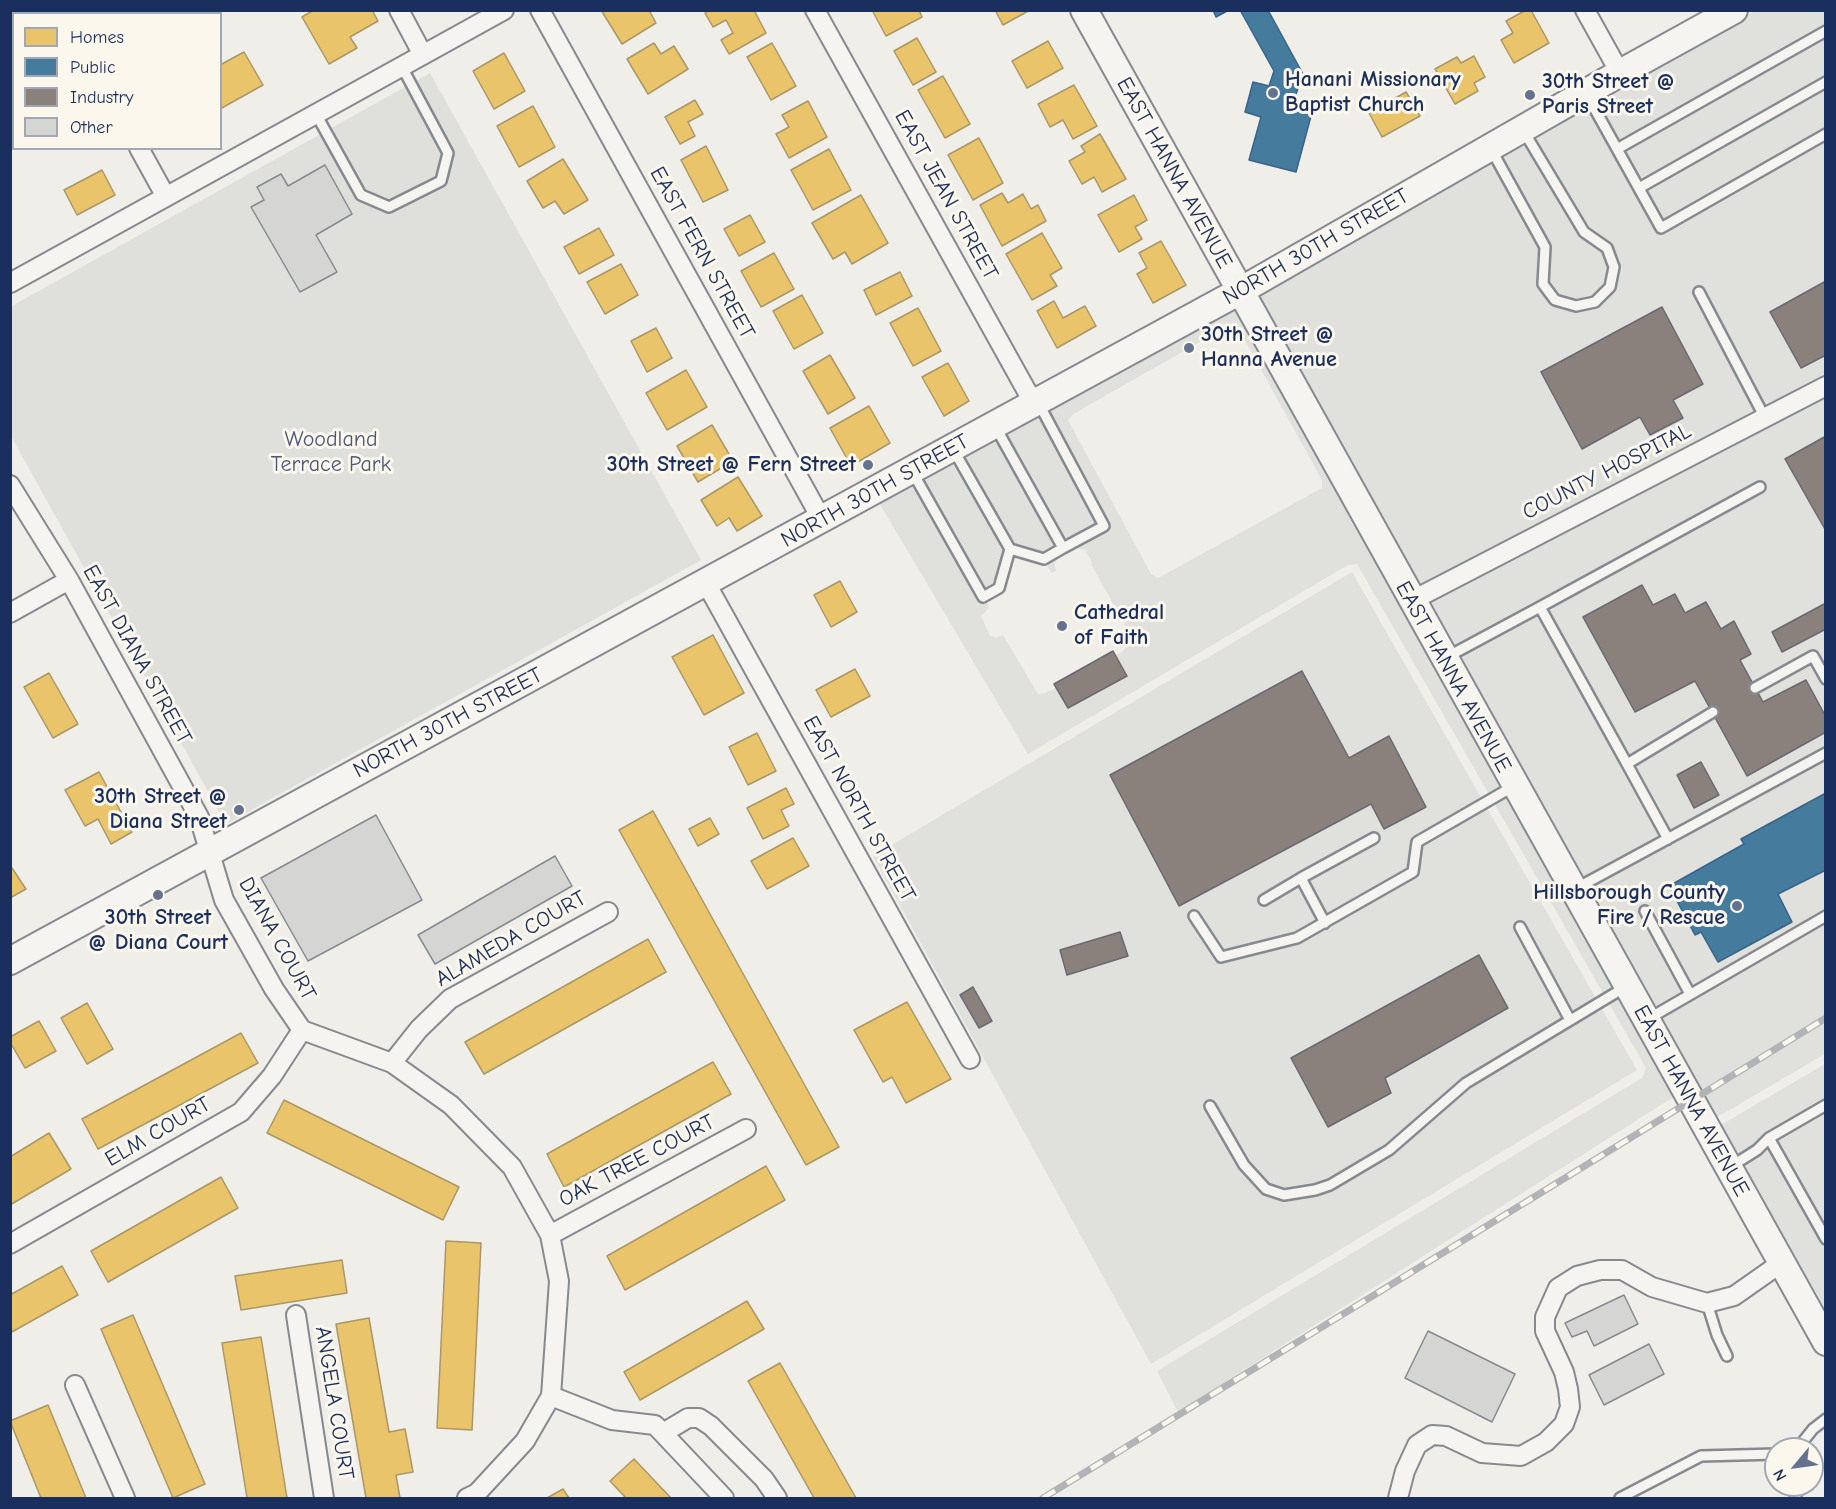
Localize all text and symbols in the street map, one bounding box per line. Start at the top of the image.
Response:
legend [12,12,222,150]
text: Homes [70,27,124,48]
text: Public [70,57,116,78]
place label: Hanani Missionary Baptist Church [1285,67,1461,118]
place label: 30th Street @ Paris Street [1542,69,1675,120]
street label: EAST HANNA AVENUE [1110,73,1238,273]
marker: Hanani Missionary Baptist Church [1266,86,1280,100]
text: Industry [70,87,134,108]
marker: 30th Street @ Paris Street [1523,88,1537,102]
street label: EAST JEAN STREET [888,106,1004,284]
text: Other [70,117,113,138]
street label: EAST FERN STREET [644,162,760,344]
street label: NORTH 30TH STREET [1218,183,1414,311]
place label: 30th Street @ Hanna Avenue [1201,322,1337,374]
marker: 30th Street @ Hanna Avenue [1182,341,1196,355]
street label: COUNTY HOSPITAL [1518,418,1696,526]
park label: Woodland Terrace Park [271,427,391,478]
street label: NORTH 30TH STREET [777,428,973,554]
place label: 30th Street @ Fern Street [607,452,856,478]
marker: 30th Street @ Fern Street [861,458,875,472]
street label: EAST DIANA STREET [77,561,197,749]
street label: EAST HANNA AVENUE [1389,577,1517,777]
place label: Cathedral of Faith [1074,600,1164,652]
marker: Cathedral of Faith [1055,619,1069,633]
street label: NORTH 30TH STREET [349,662,547,784]
street label: EAST NORTH STREET [797,712,921,906]
place label: 30th Street @ Diana Street [94,784,227,836]
marker: 30th Street @ Diana Street [232,803,246,817]
street label: DIANA COURT [232,873,322,1005]
place label: Hillsborough County Fire / Rescue [1533,880,1725,932]
street label: ALAMEDA COURT [431,885,591,993]
marker: 30th Street @ Diana Court [151,888,165,902]
marker: Hillsborough County Fire / Rescue [1730,899,1744,913]
place label: 30th Street @ Diana Court [88,905,228,956]
street label: EAST HANNA AVENUE [1627,1001,1755,1201]
street label: ELM COURT [101,1091,215,1173]
street label: OAK TREE COURT [555,1109,719,1213]
street label: ANGELA COURT [309,1324,359,1482]
north arrow [1764,1437,1824,1497]
text: N [1770,1466,1790,1484]

